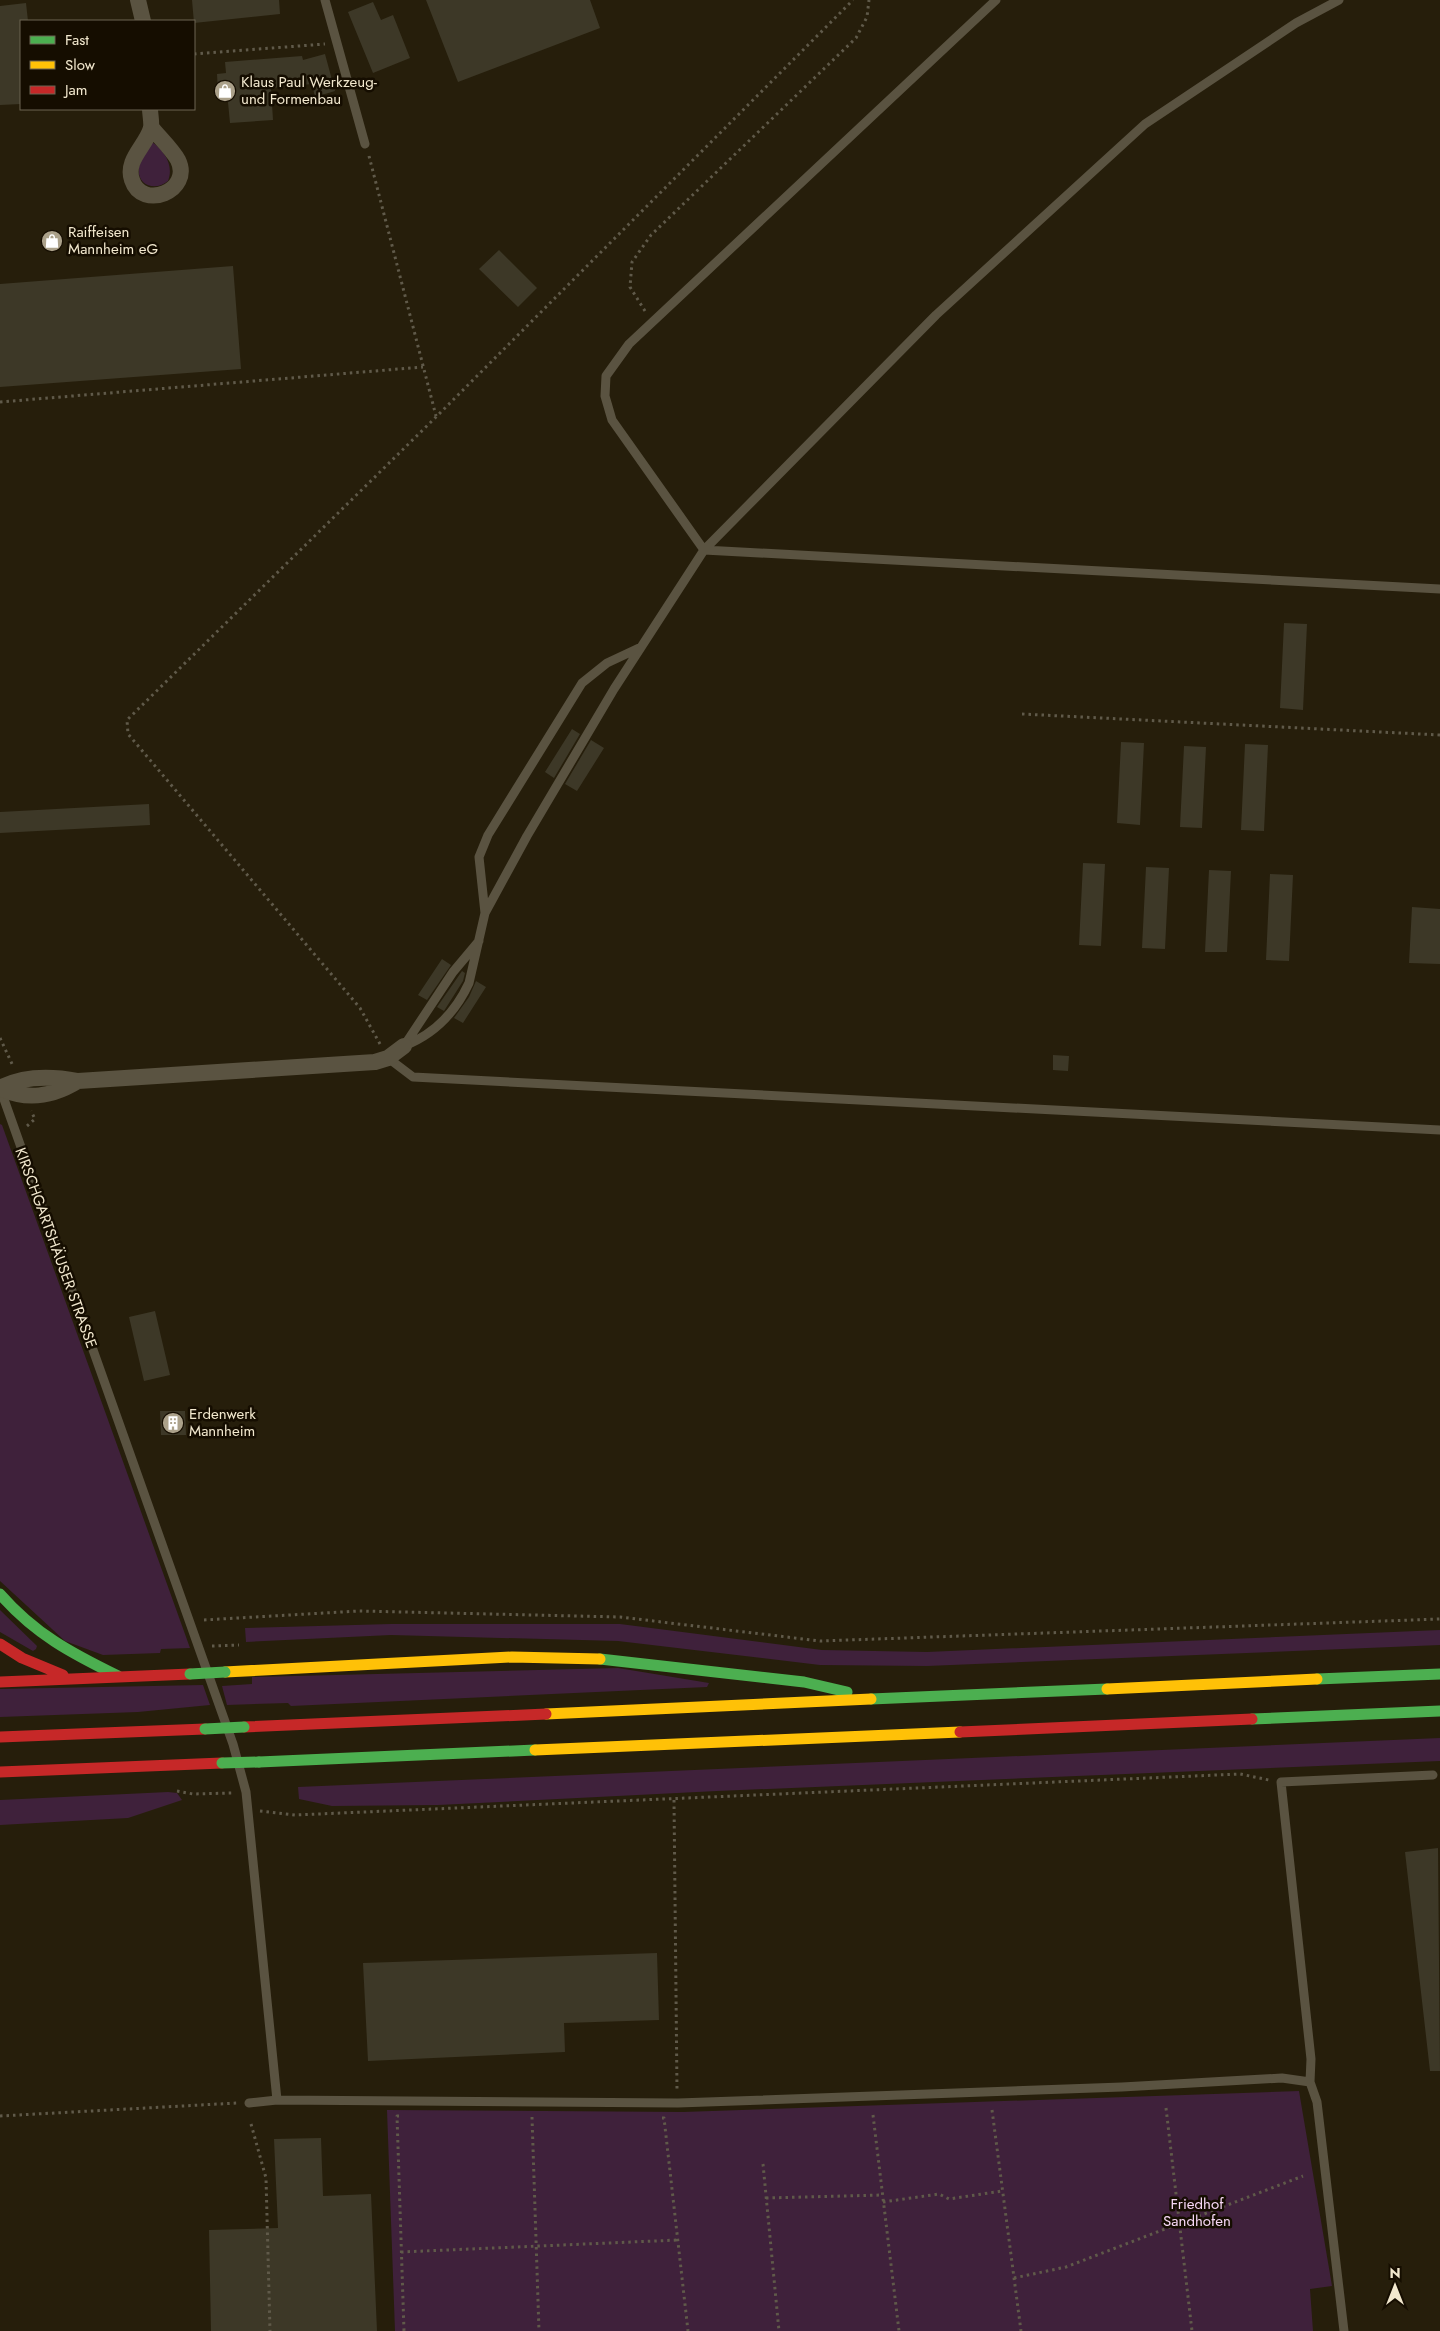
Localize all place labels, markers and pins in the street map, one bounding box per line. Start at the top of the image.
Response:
place label: Klaus Paul Werkzeug- und Formenbau [241,71,378,110]
shop icon: Klaus Paul Werkzeug- und Formenbau [213,79,237,103]
place label: Raiffeisen Mannheim eG [68,221,158,260]
shop icon: Raiffeisen Mannheim eG [40,229,64,253]
place label: Erdenwerk Mannheim [189,1403,256,1442]
building icon: Erdenwerk Mannheim [161,1411,185,1435]

